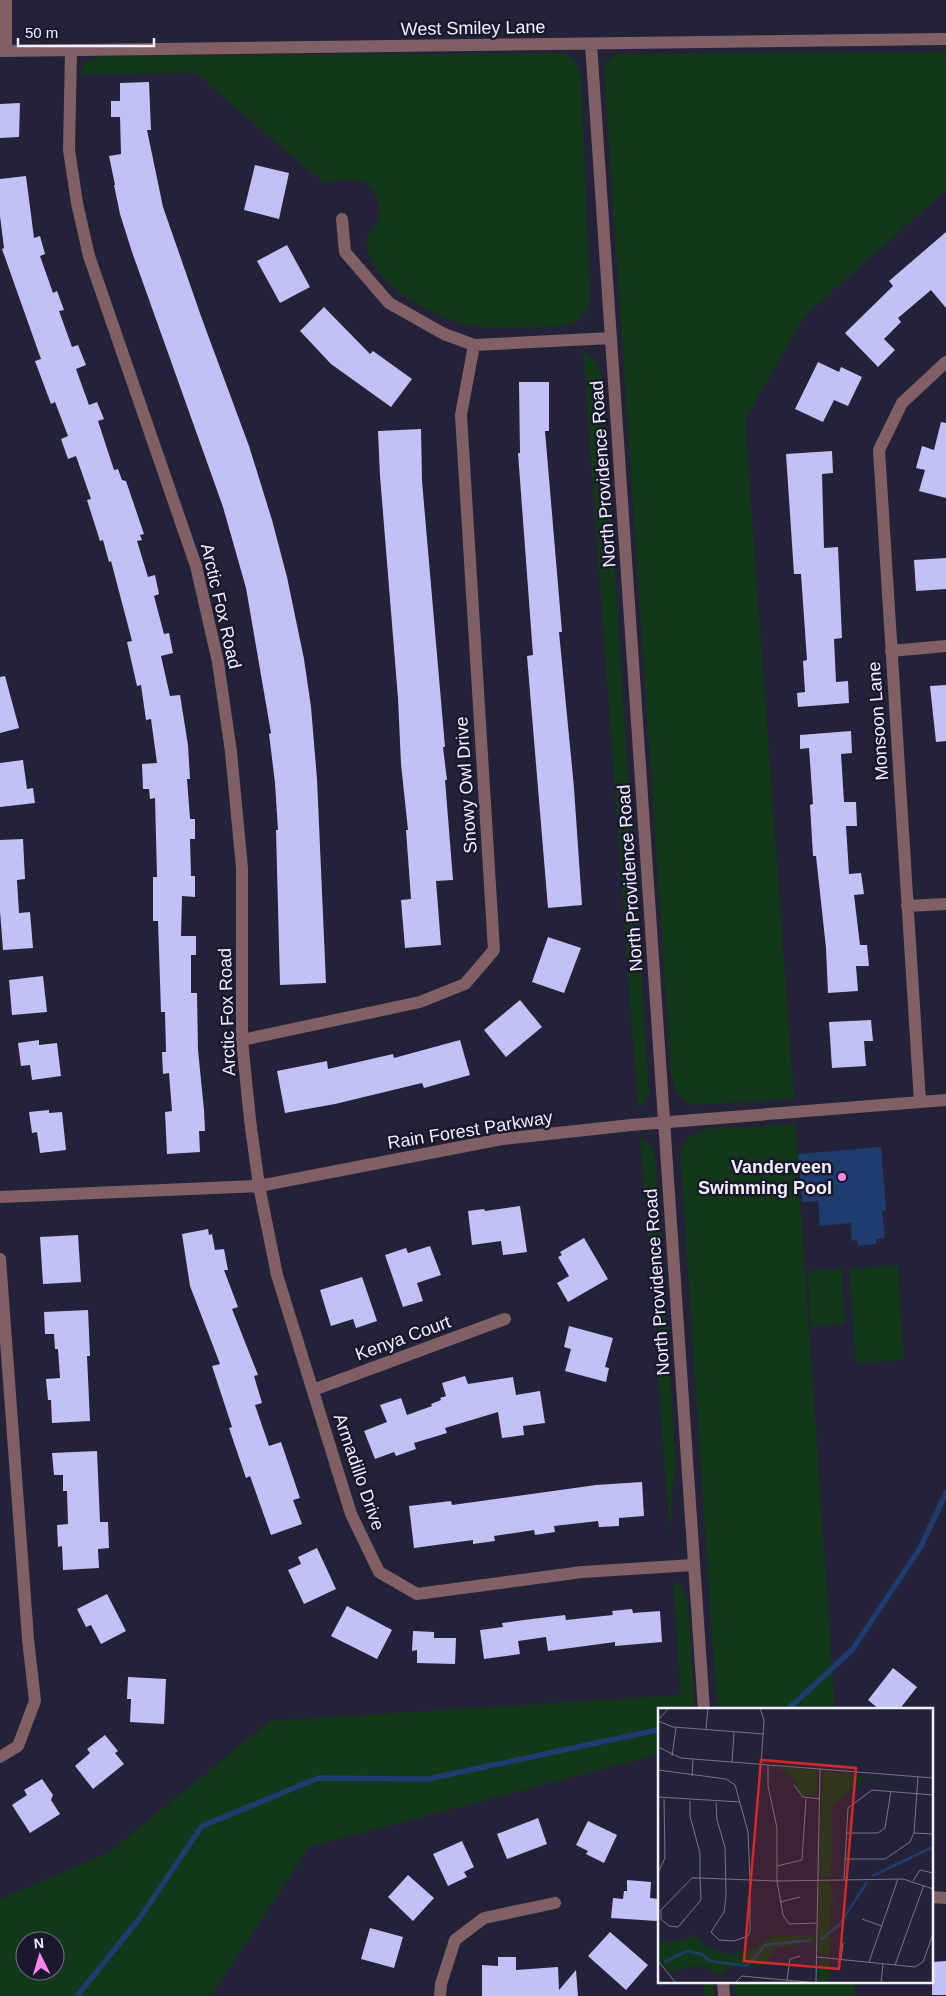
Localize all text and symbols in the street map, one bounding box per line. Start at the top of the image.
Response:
scale bar [18,15,154,47]
street label: West Smiley Lane [400,17,546,39]
text: 50 m [25,24,58,41]
street label: North Providence Road [586,380,620,568]
street label: Arctic Fox Road [197,541,245,671]
street label: Monsoon Lane [864,661,892,781]
street label: Snowy Owl Drive [451,716,481,854]
street label: North Providence Road [613,784,647,972]
street label: Arctic Fox Road [215,948,239,1076]
street label: Rain Forest Parkway [386,1107,554,1153]
place label: Vanderveen Swimming Pool [698,1157,832,1198]
marker: Vanderveen Swimming Pool [836,1171,848,1183]
street label: North Providence Road [640,1188,674,1376]
street label: Kenya Court [353,1311,453,1365]
street label: Armadillo Drive [330,1411,388,1533]
inset map [658,1708,934,1984]
north arrow [15,1931,65,1981]
text: N [33,1935,45,1951]

